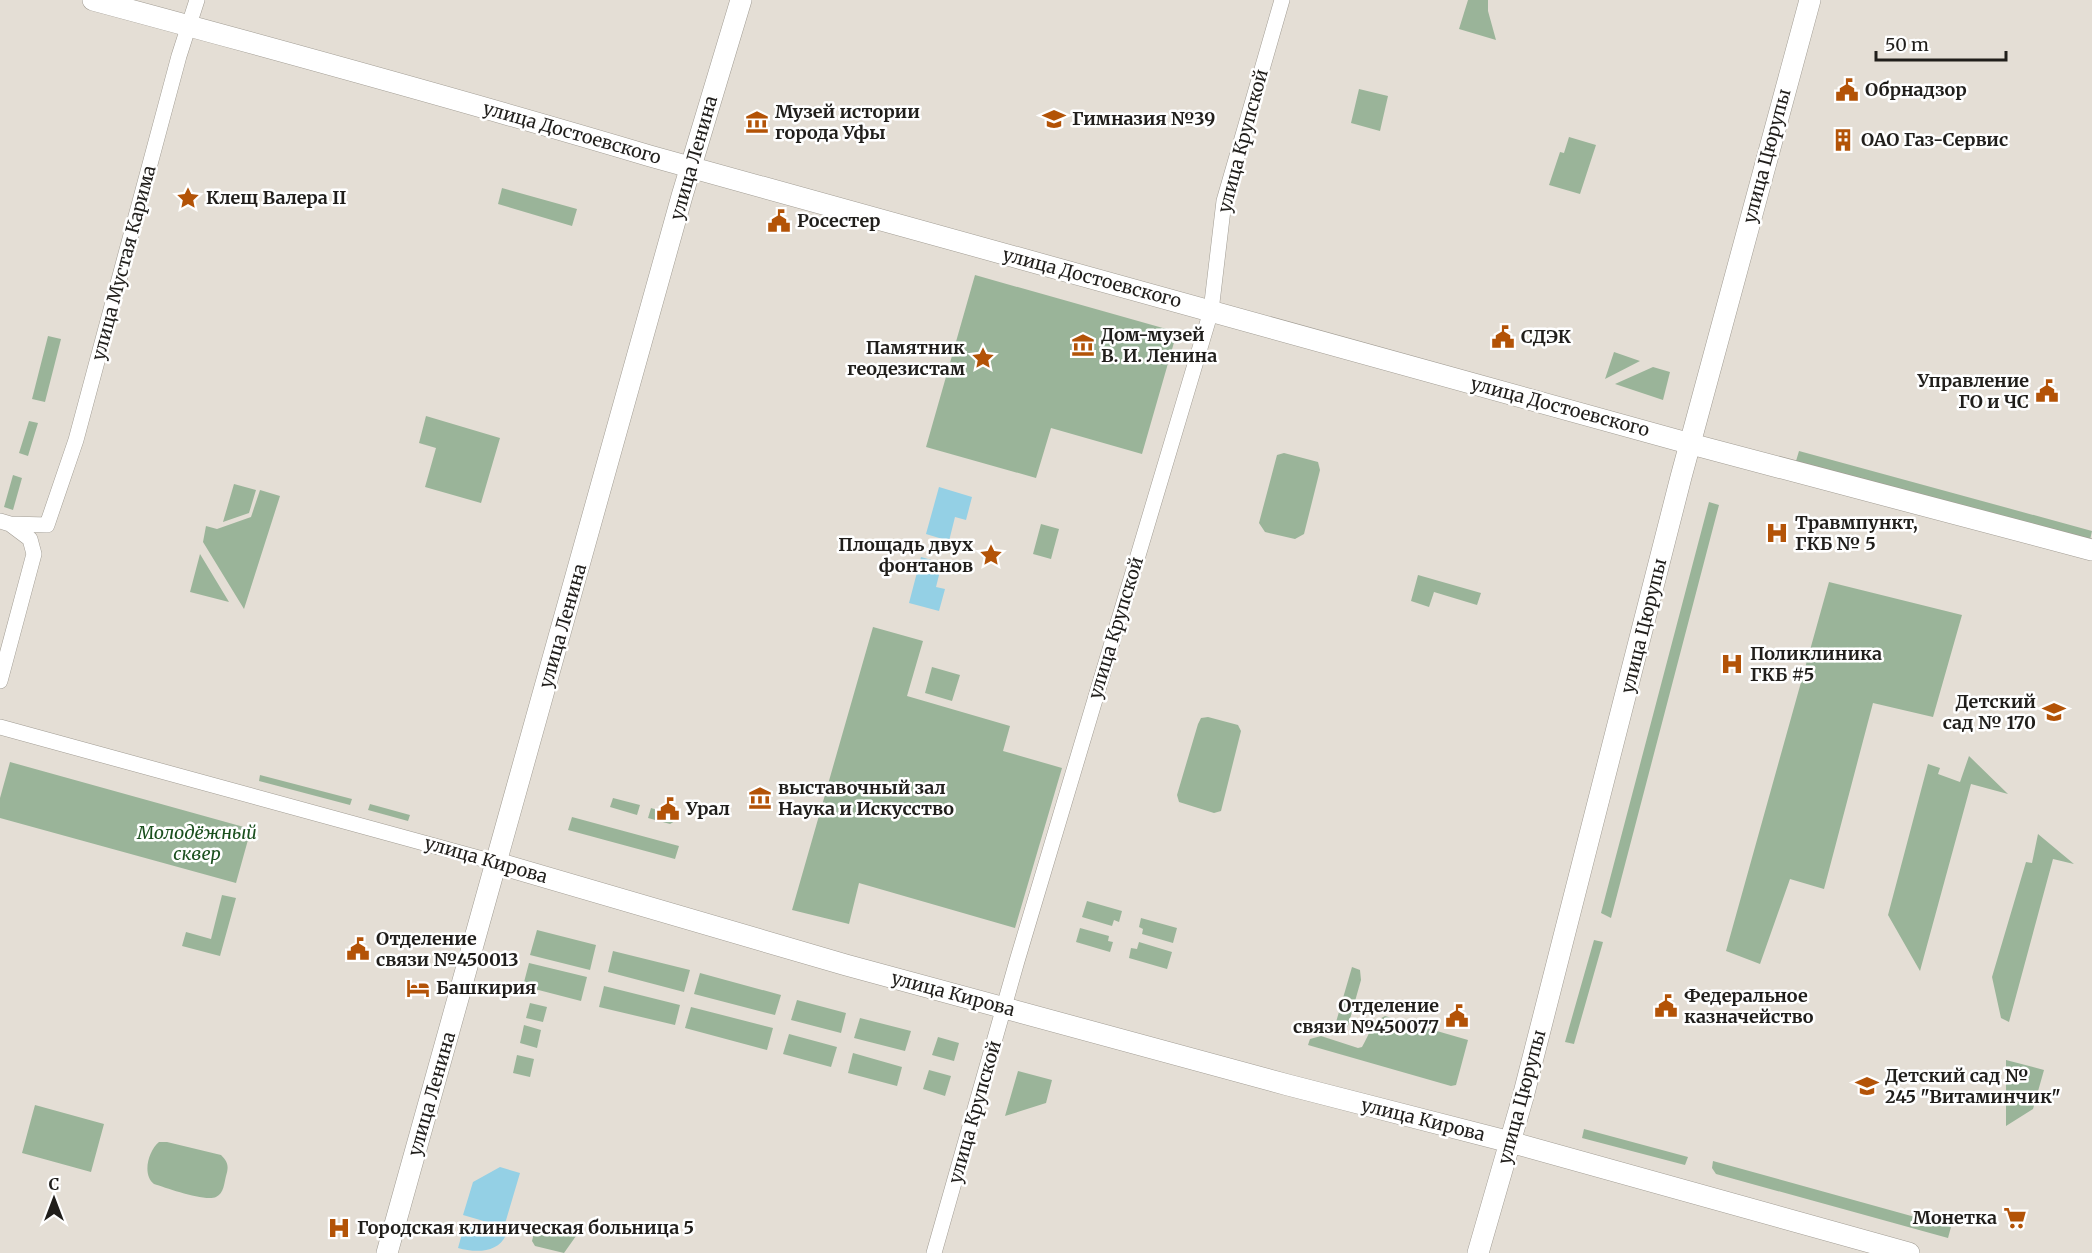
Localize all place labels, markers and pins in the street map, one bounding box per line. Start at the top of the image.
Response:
public building icon: Обрнадзор [1834,77,1860,103]
place label: Обрнадзор [1865,78,1967,101]
place label: Музей истории города Уфы [775,100,920,144]
school or university icon: Гимназия №39 [1041,106,1067,132]
place label: Гимназия №39 [1072,107,1215,130]
museum icon: Музей истории города Уфы [744,109,770,135]
building icon: ОАО Газ-Сервис [1830,127,1856,153]
place label: ОАО Газ-Сервис [1861,128,2008,151]
place icon: Клещ Валера II [175,185,201,211]
place label: Клещ Валера II [206,186,347,209]
public building icon: Росестер [766,208,792,234]
place label: Росестер [797,209,881,232]
place label: Дом-музей В. И. Ленина [1101,323,1217,367]
public building icon: СДЭК [1490,324,1516,350]
place label: СДЭК [1521,325,1571,348]
museum icon: Дом-музей В. И. Ленина [1070,332,1096,358]
place label: Памятник геодезистам [847,336,965,380]
place icon: Памятник геодезистам [970,345,996,371]
place label: Управление ГО и ЧС [1917,369,2029,413]
public building icon: Управление ГО и ЧС [2034,378,2060,404]
place label: Травмпункт, ГКБ № 5 [1795,511,1918,555]
hospital icon: Травмпункт, ГКБ № 5 [1764,520,1790,546]
place label: Площадь двух фонтанов [838,533,973,577]
place icon: Площадь двух фонтанов [978,542,1004,568]
place label: Поликлиника ГКБ #5 [1750,642,1882,686]
hospital icon: Поликлиника ГКБ #5 [1719,651,1745,677]
place label: Детский сад № 170 [1943,690,2036,734]
school or university icon: Детский сад № 170 [2041,699,2067,725]
place label: выставочный зал Наука и Искусство [778,776,954,820]
museum icon: выставочный зал Наука и Искусство [747,785,773,811]
public building icon: Урал [655,796,681,822]
place label: Урал [685,797,730,820]
place label: Отделение связи №450013 [376,927,519,971]
public building icon: Отделение связи №450013 [345,936,371,962]
hotel icon: Башкирия [405,975,431,1001]
place label: Башкирия [436,976,536,999]
place label: Федеральное казначейство [1684,984,1814,1028]
public building icon: Федеральное казначейство [1653,993,1679,1019]
place label: Отделение связи №450077 [1293,994,1439,1038]
public building icon: Отделение связи №450077 [1444,1003,1470,1029]
place label: Детский сад № 245 "Витаминчик" [1885,1064,2061,1108]
school or university icon: Детский сад № 245 "Витаминчик" [1854,1073,1880,1099]
supermarket icon: Монетка [2002,1205,2028,1231]
place label: Монетка [1913,1206,1997,1229]
hospital icon: Городская клиническая больница 5 [326,1215,352,1241]
place label: Городская клиническая больница 5 [357,1216,694,1239]

